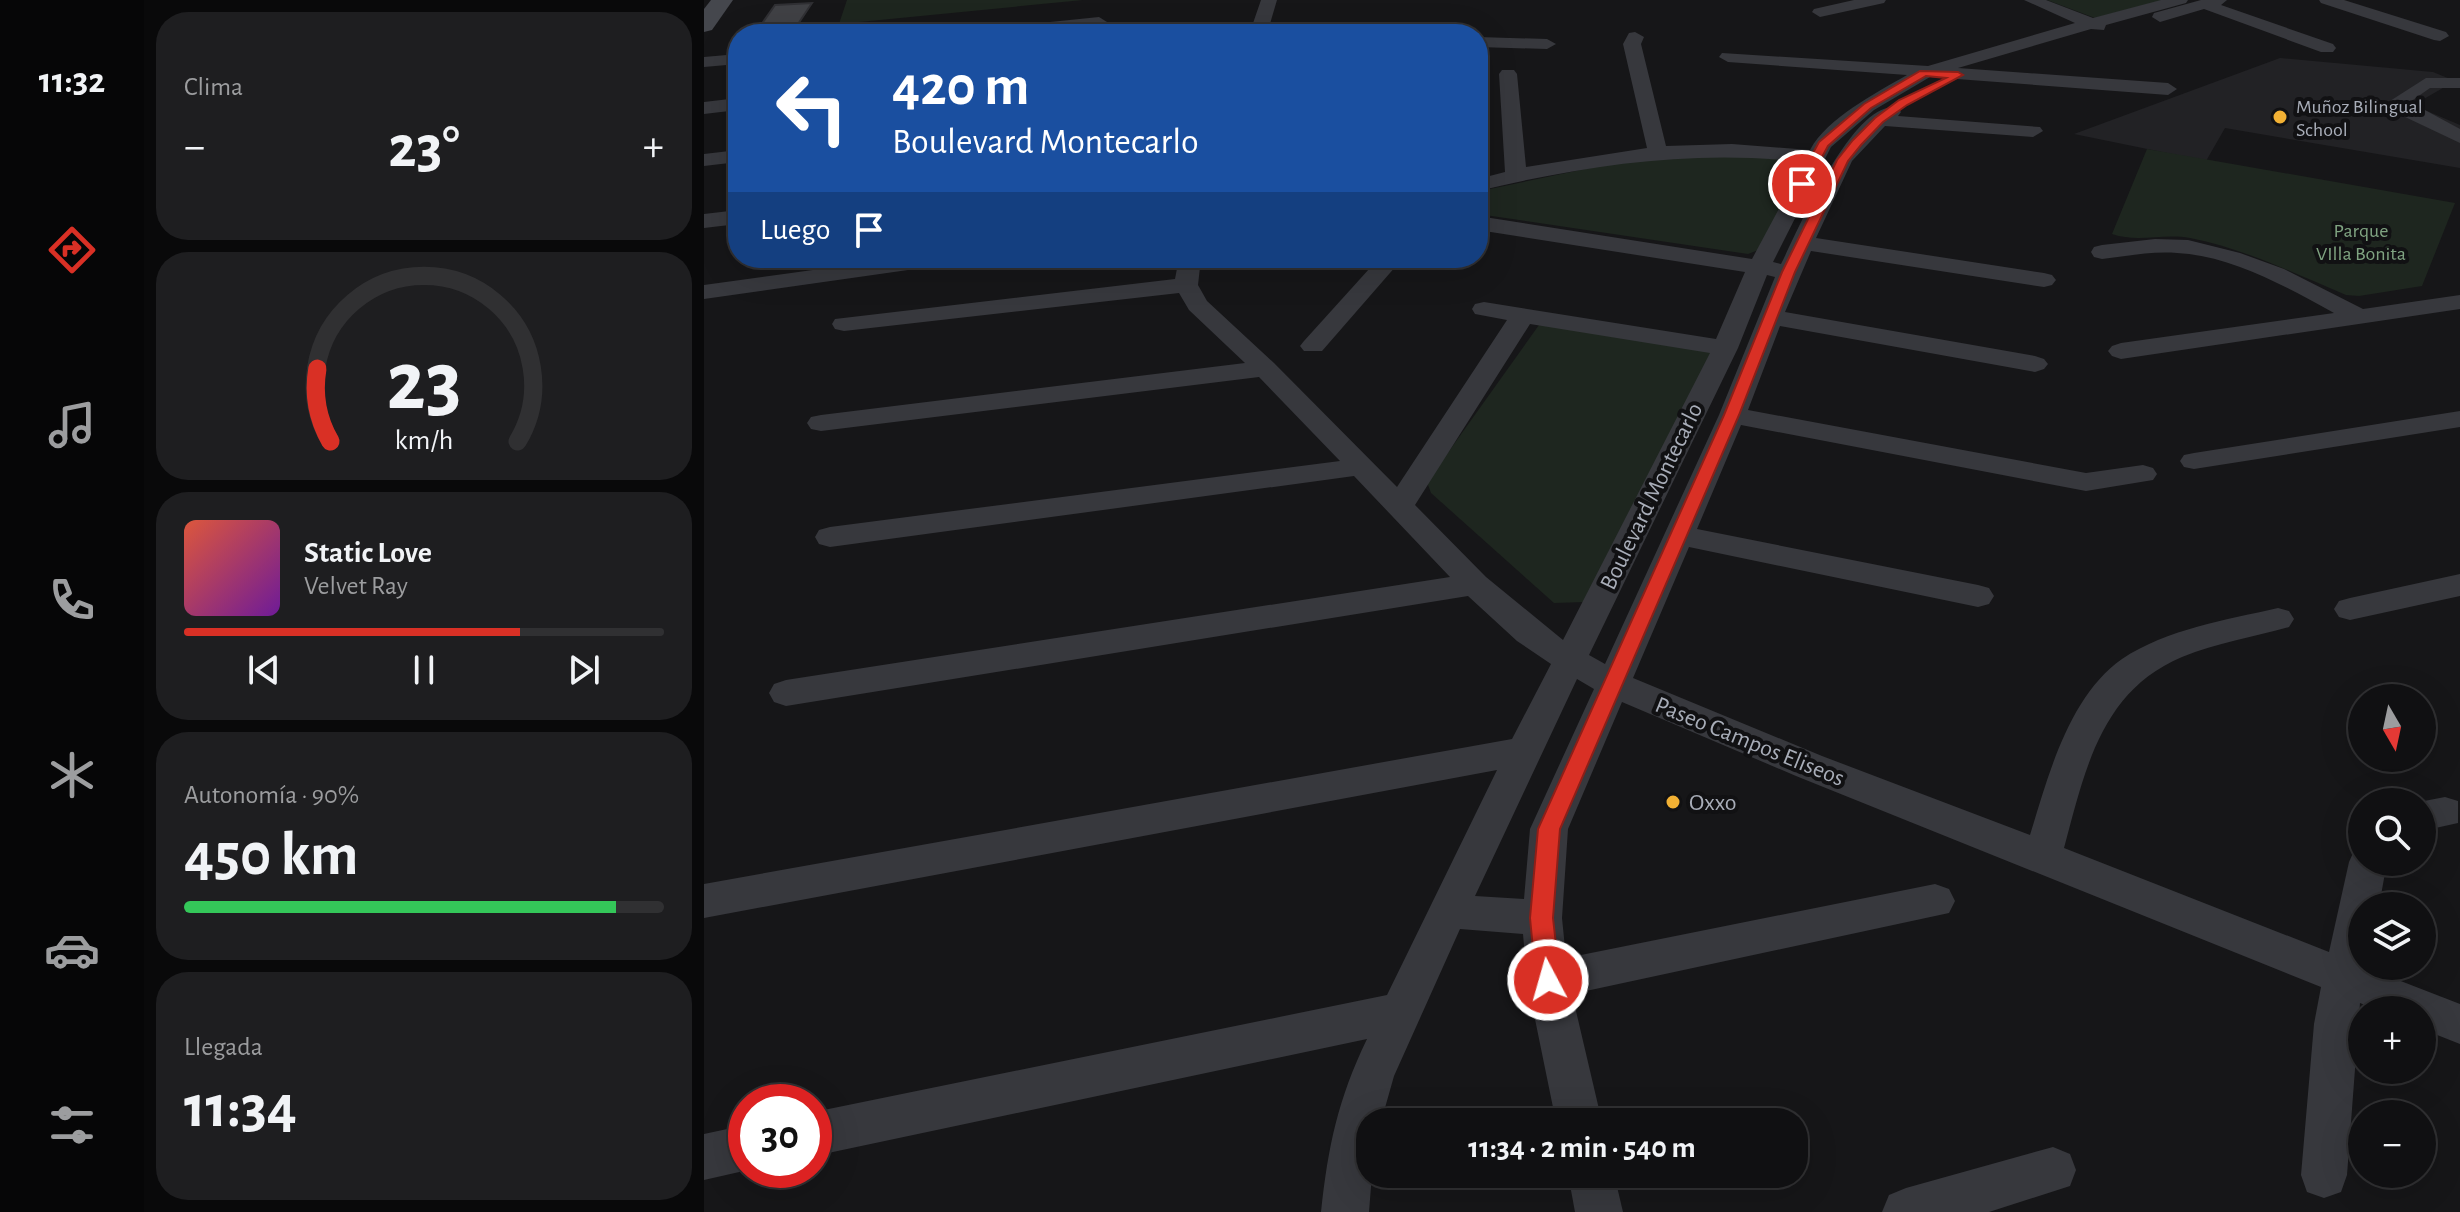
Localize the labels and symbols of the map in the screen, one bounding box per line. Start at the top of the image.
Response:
place label: Muñoz Bilingual School [2296,97,2423,140]
marker: Muñoz Bilingual School [2271,108,2289,126]
pin [1768,150,1836,218]
park label: Parque VIlla Bonita [2316,221,2406,264]
street label: Boulevard Montecarlo [1596,399,1708,594]
north arrow [2348,684,2436,772]
street label: Paseo Campos Eliseos [1652,693,1848,791]
place label: Oxxo [1689,791,1737,815]
marker: Oxxo [1664,793,1682,811]
position arrow [1506,938,1590,1022]
speed limit sign: 30 [728,1084,832,1188]

